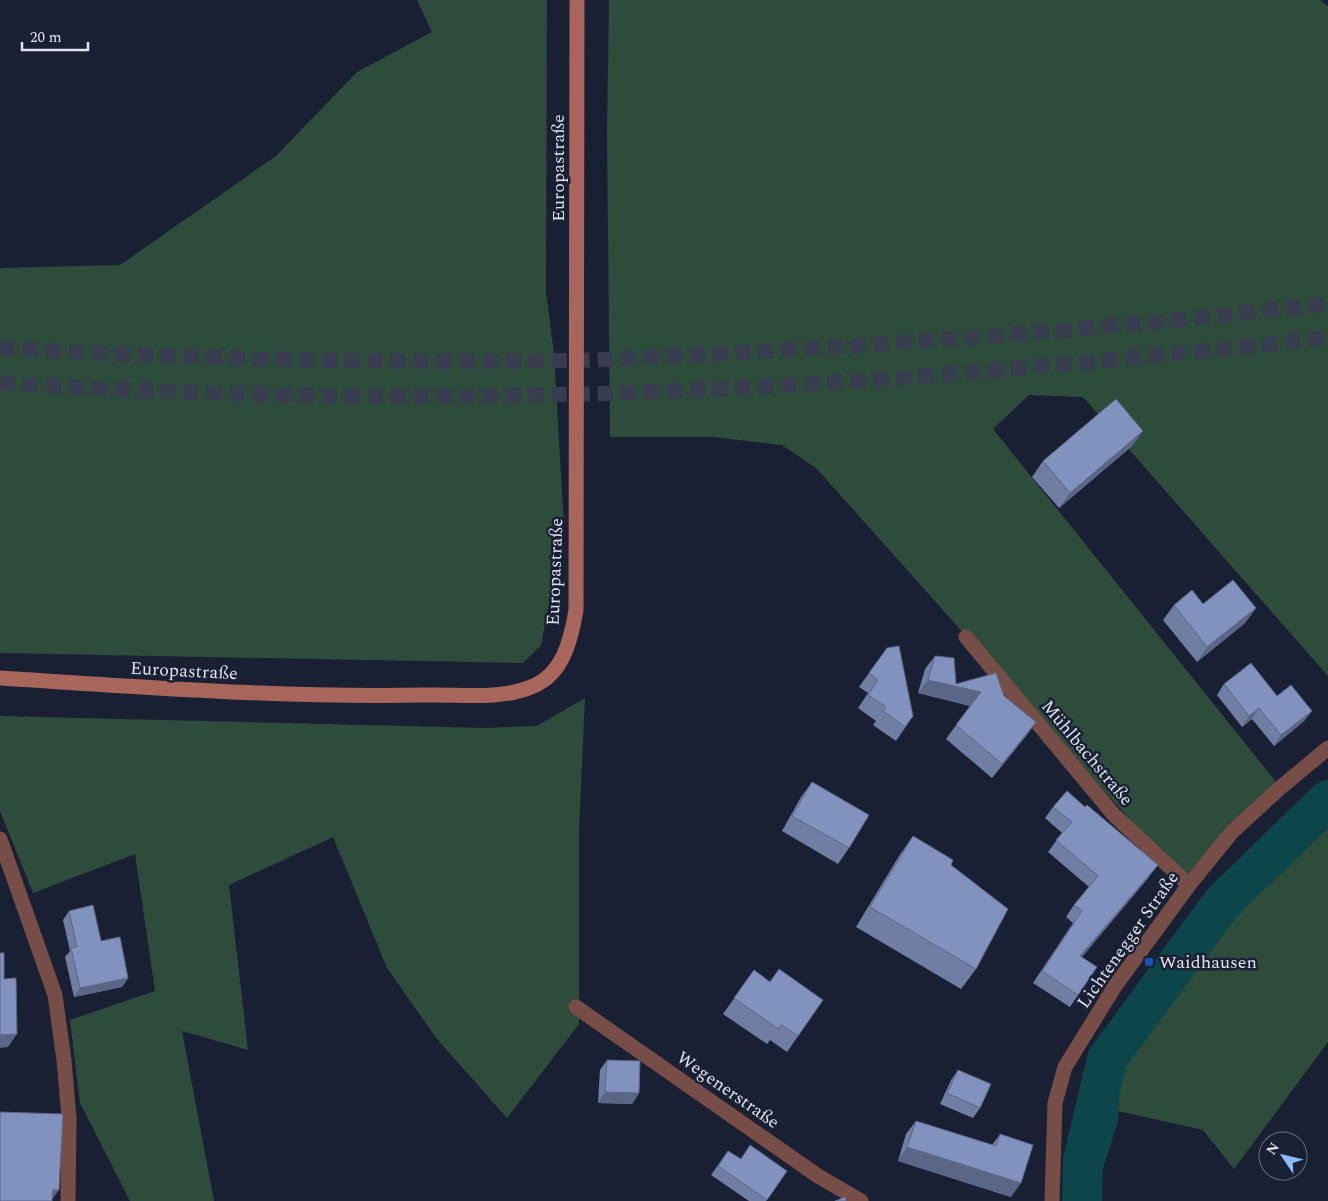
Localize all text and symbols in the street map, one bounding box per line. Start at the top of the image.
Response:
scale bar [22,20,89,52]
text: 20 m [30,26,62,49]
street label: Europastraße [545,114,572,222]
street label: Europastraße [540,518,570,626]
street label: Europastraße [130,655,238,687]
street label: Mühlbachstraße [1035,694,1139,812]
street label: Lichtenegger Straße [1071,866,1185,1014]
place label: Waidhausen [1159,949,1257,976]
marker: Waidhausen [1143,956,1155,968]
street label: Wegenerstraße [671,1044,785,1136]
north arrow [1258,1131,1308,1181]
text: N [1261,1138,1285,1160]

